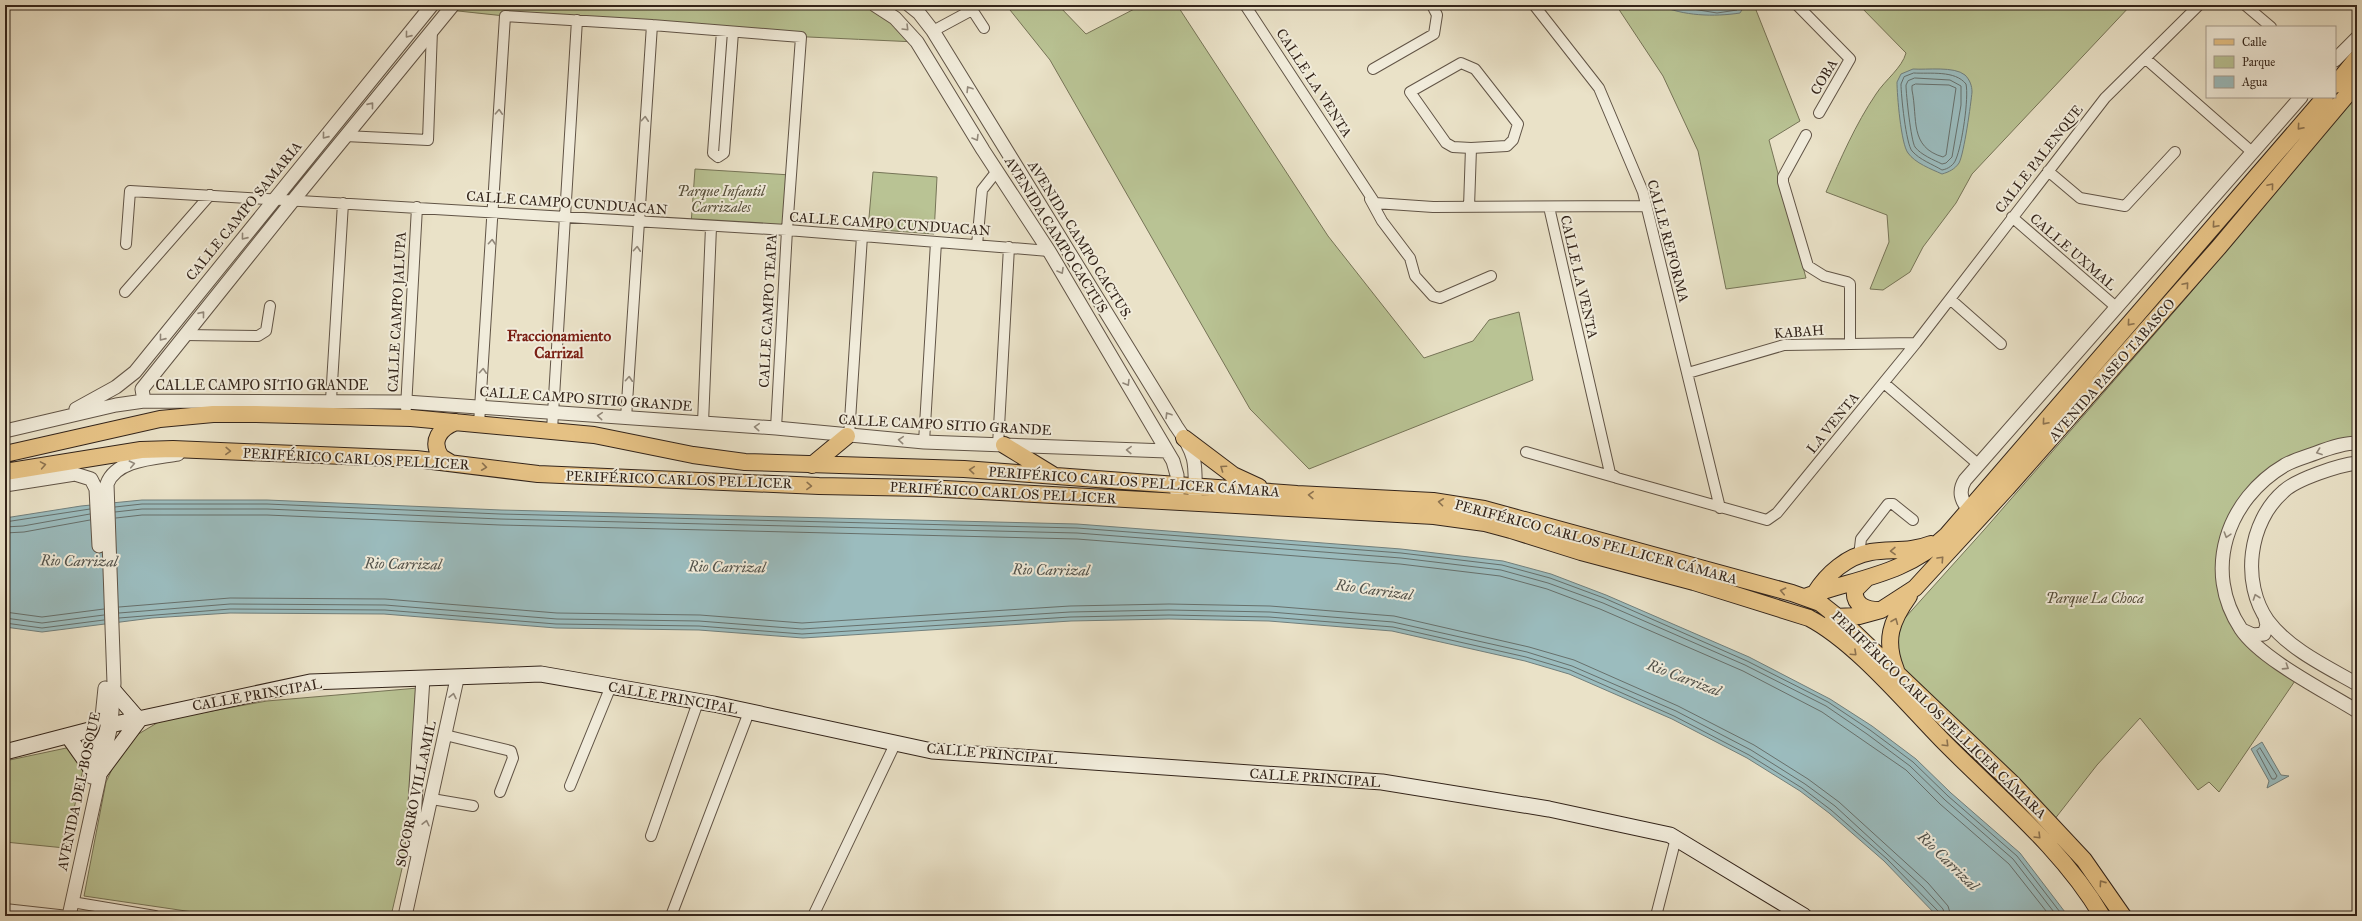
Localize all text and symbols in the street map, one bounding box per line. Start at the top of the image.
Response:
one-way arrow [901,23,909,31]
street label: CALLE LA VENTA [1272,25,1356,141]
legend [2206,26,2336,98]
one-way arrow [405,31,412,38]
text: Calle [2242,35,2267,49]
text: Parque [2242,55,2275,70]
street label: COBA [1807,56,1842,98]
text: Agua [2241,75,2268,90]
one-way arrow [966,86,973,93]
street label: CALLE PALENQUE [1991,101,2087,217]
one-way arrow [367,102,374,109]
one-way arrow [495,109,504,115]
one-way arrow [641,116,650,122]
one-way arrow [2297,122,2304,129]
one-way arrow [323,131,330,138]
one-way arrow [971,134,978,141]
street label: CALLE CAMPO SAMARIA [183,137,306,284]
street label: AVENIDA CAMPO CACTUS [1000,153,1111,316]
street label: AVENIDA CAMPO CACTUS. [1024,157,1136,323]
street label: CALLE REFORMA [1643,178,1693,305]
park label: Parque Infantil Carrizales [677,183,766,216]
one-way arrow [2266,183,2273,190]
street label: CALLE CAMPO CUNDUACAN [466,187,668,219]
street label: CALLE CAMPO CUNDUACAN [789,208,991,240]
street label: CALLE UXMAL [2026,210,2120,295]
street label: CALLE LA VENTA [1557,214,1602,341]
one-way arrow [2212,220,2219,228]
street label: CALLE CAMPO JALUPA [384,231,411,393]
one-way arrow [241,232,248,239]
street label: CALLE CAMPO TEAPA [755,233,781,388]
one-way arrow [487,239,496,245]
one-way arrow [632,246,641,252]
one-way arrow [1056,267,1063,274]
one-way arrow [2182,282,2189,289]
street label: AVENIDA PASEO TABASCO [2045,295,2179,446]
one-way arrow [197,312,204,319]
one-way arrow [2128,319,2135,326]
street label: KABAH [1773,322,1825,342]
district label: Fraccionamiento Carrizal [507,327,611,362]
one-way arrow [160,334,167,341]
one-way arrow [479,368,488,374]
one-way arrow [624,376,633,382]
street label: CALLE CAMPO SITIO GRANDE [155,377,369,394]
one-way arrow [1122,379,1129,386]
street label: CALLE CAMPO SITIO GRANDE [479,383,693,415]
street label: LA VENTA [1803,389,1863,457]
one-way arrow [597,411,603,420]
street label: CALLE CAMPO SITIO GRANDE [838,411,1052,439]
one-way arrow [1166,412,1173,419]
one-way arrow [2042,417,2050,425]
one-way arrow [754,423,760,432]
one-way arrow [898,436,904,445]
street label: PERIFÉRICO CARLOS PELLICER [242,443,471,473]
one-way arrow [1126,446,1132,454]
one-way arrow [225,447,231,455]
one-way arrow [2316,447,2323,455]
one-way arrow [128,460,135,469]
one-way arrow [40,461,47,470]
one-way arrow [481,462,487,471]
street label: PERIFÉRICO CARLOS PELLICER CÁMARA [988,463,1280,501]
one-way arrow [969,465,975,474]
street label: PERIFÉRICO CARLOS PELLICER [565,466,794,492]
one-way arrow [1220,466,1227,473]
street label: PERIFÉRICO CARLOS PELLICER [889,479,1117,507]
one-way arrow [806,481,812,490]
one-way arrow [1308,490,1314,499]
street label: PERIFÉRICO CARLOS PELLICER CÁMARA [1453,494,1740,588]
one-way arrow [1438,497,1444,506]
one-way arrow [2223,531,2232,538]
one-way arrow [1890,547,1896,555]
water label: Rio Carrizal [39,551,120,571]
water label: Rio Carrizal [363,554,444,574]
one-way arrow [1937,556,1944,564]
water label: Rio Carrizal [687,557,768,577]
water label: Rio Carrizal [1011,560,1092,580]
water label: Rio Carrizal [1333,576,1416,605]
one-way arrow [1780,588,1786,596]
park label: Parque La Choca [2046,590,2144,607]
one-way arrow [2252,593,2261,600]
street label: PERIFÉRICO CARLOS PELLICER CÁMARA [1828,606,2052,823]
one-way arrow [1890,617,1898,625]
one-way arrow [1849,648,1857,655]
water label: Rio Carrizal [1644,655,1725,701]
one-way arrow [2282,662,2289,669]
street label: CALLE PRINCIPAL [191,675,324,715]
street label: CALLE PRINCIPAL [607,678,740,718]
one-way arrow [449,693,457,699]
street label: AVENIDA DEL BOSQUE [54,710,104,873]
street label: SOCORRO VILLAMIL [392,719,440,869]
one-way arrow [1941,739,1949,747]
street label: CALLE PRINCIPAL [926,740,1059,768]
street label: CALLE PRINCIPAL [1249,765,1382,791]
one-way arrow [421,820,429,826]
water label: Rio Carrizal [1913,827,1984,896]
one-way arrow [2033,831,2041,839]
one-way arrow [2099,880,2107,887]

